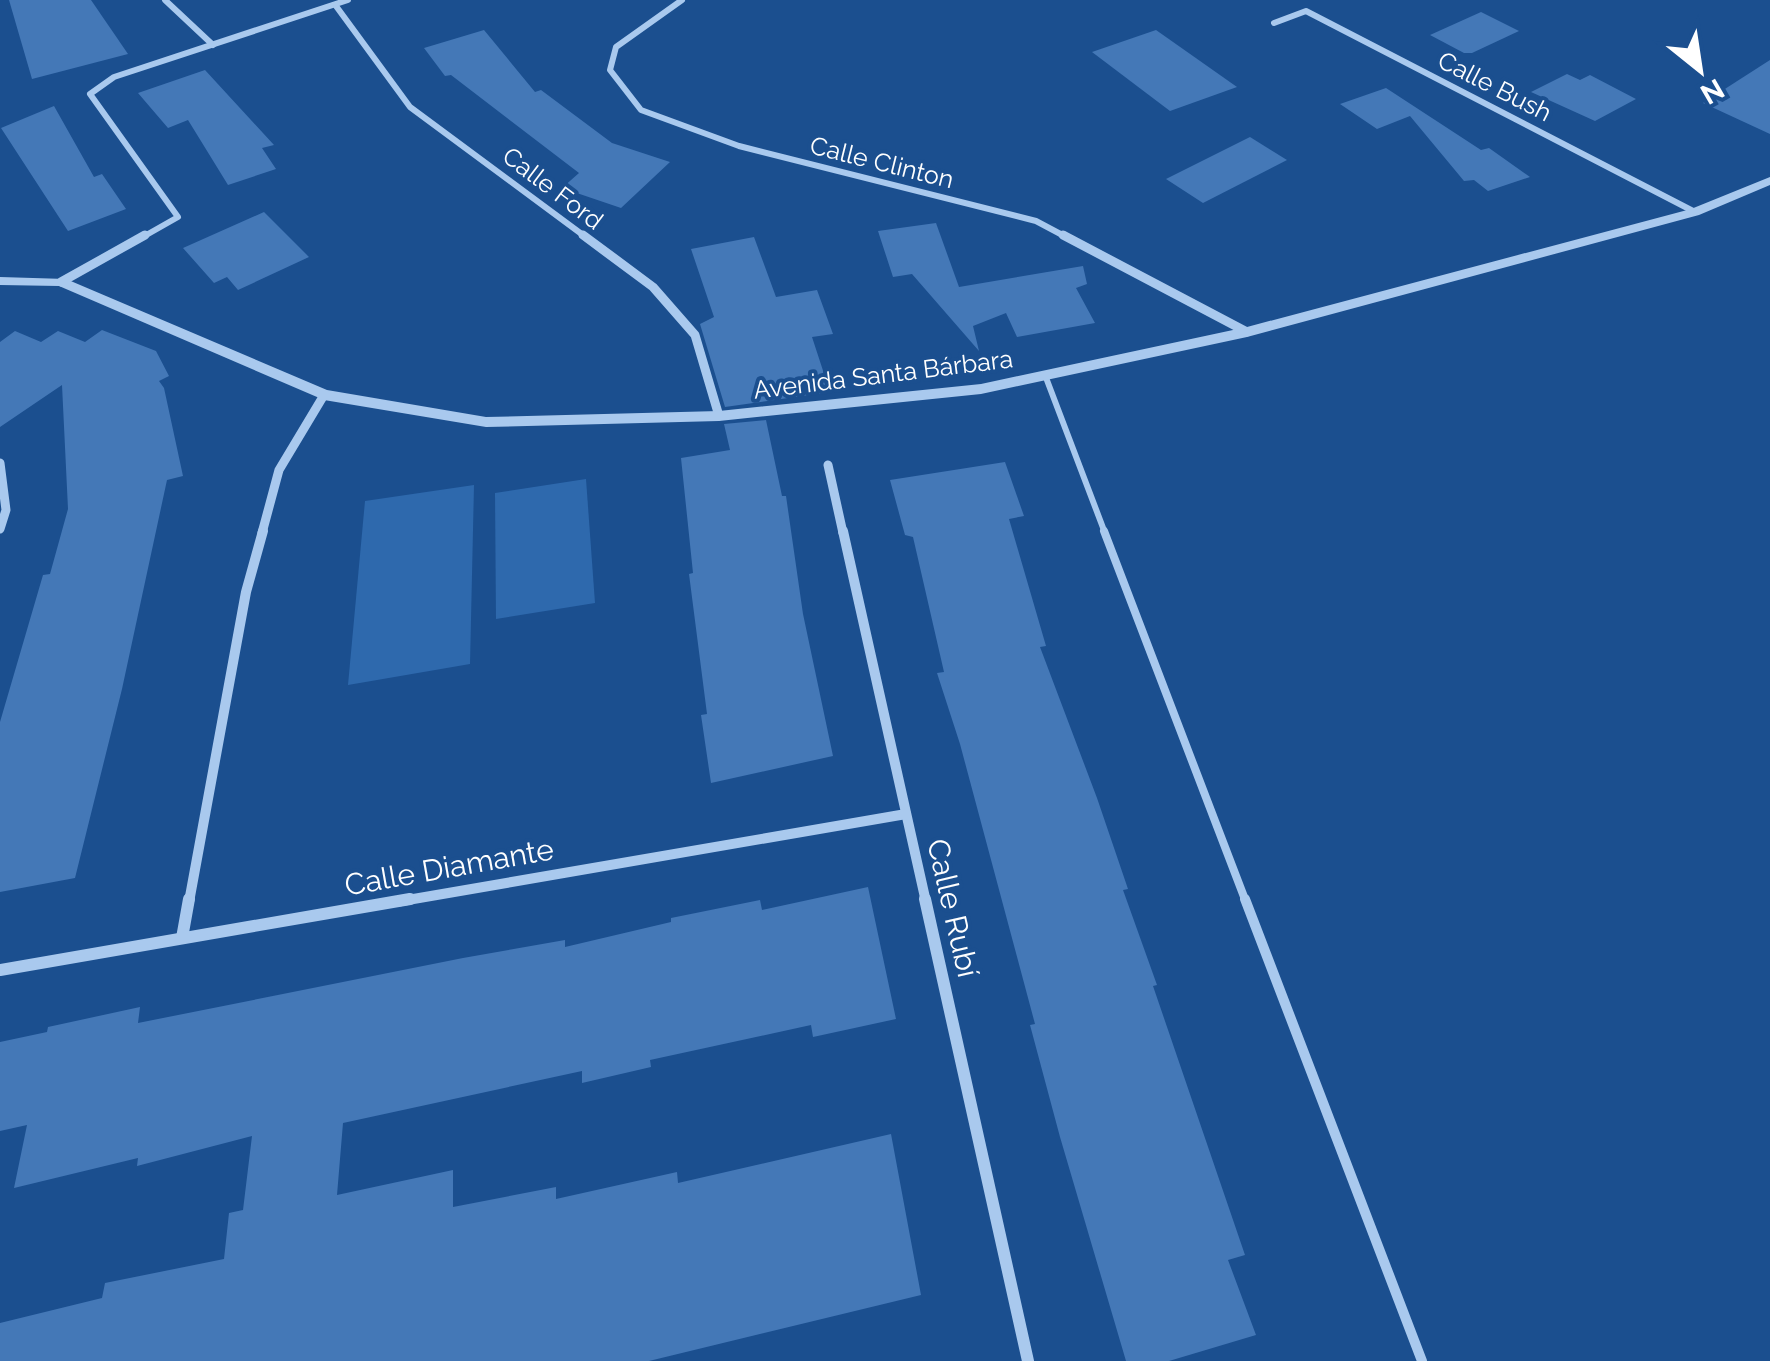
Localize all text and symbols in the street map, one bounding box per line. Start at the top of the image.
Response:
north arrow [1650,20,1750,120]
street label: Calle Bush [1433,45,1557,127]
text: N [1695,72,1730,111]
street label: Calle Clinton [807,130,957,194]
street label: Calle Ford [497,140,609,236]
street label: Avenida Santa Bárbara [752,343,1014,405]
street label: Calle Diamante [342,831,556,903]
street label: Calle Rubí [920,835,986,981]

